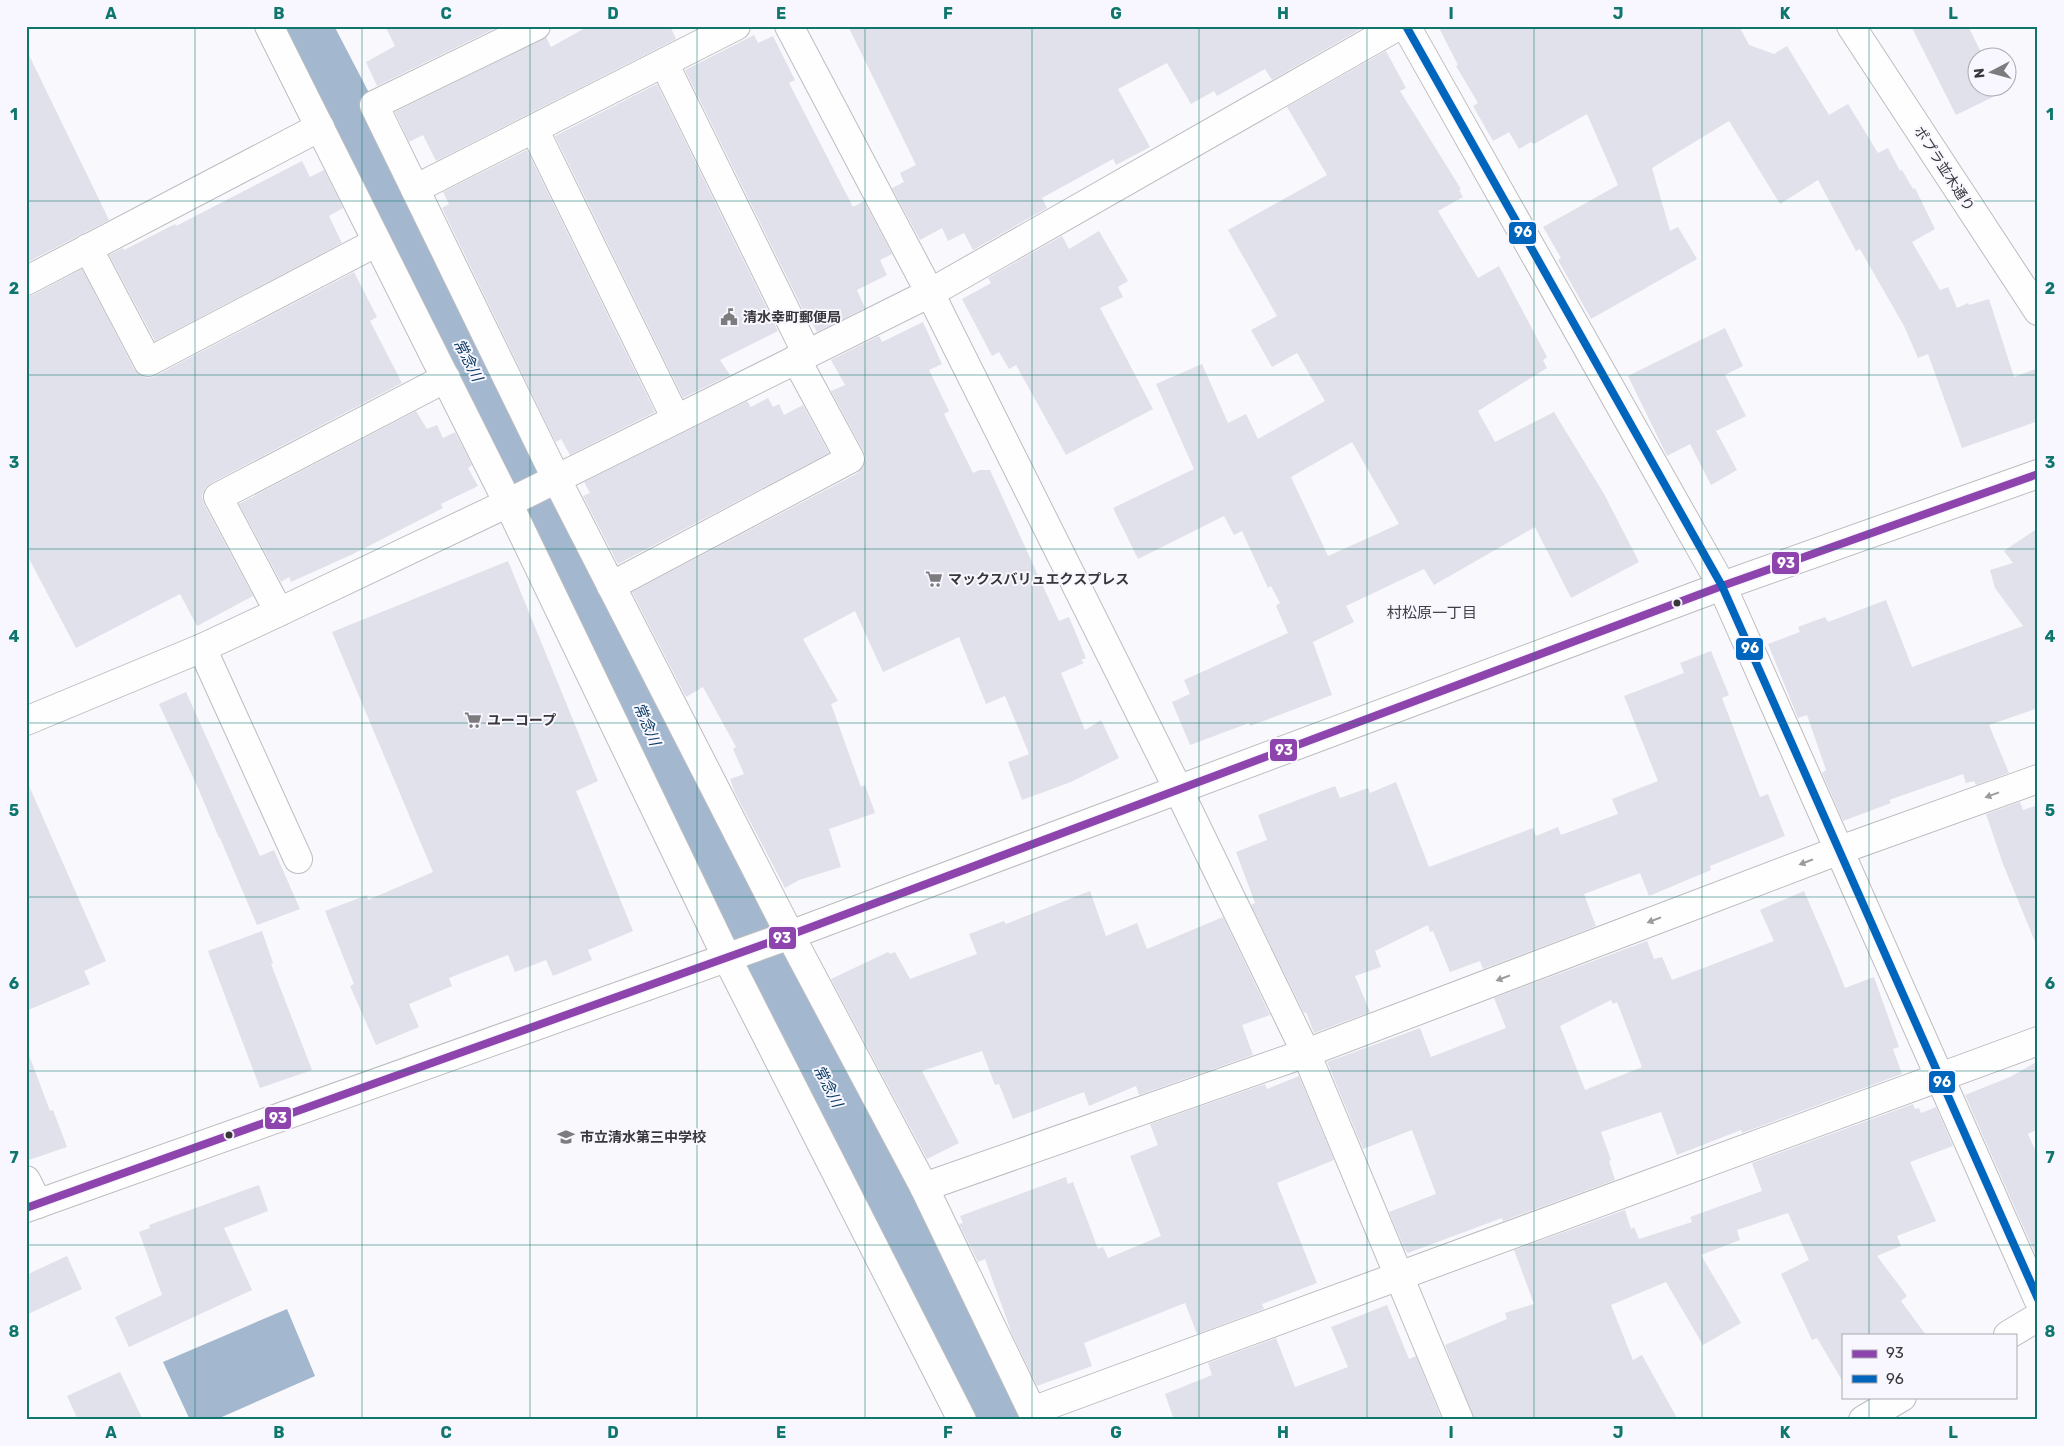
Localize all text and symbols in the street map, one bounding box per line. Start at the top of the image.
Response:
text: A [105,4,117,23]
text: B [273,4,285,23]
text: C [440,4,452,23]
text: D [607,4,619,23]
text: E [776,4,786,23]
text: F [943,4,953,23]
text: G [1110,4,1122,23]
text: H [1277,4,1289,23]
text: I [1448,4,1454,23]
text: J [1613,4,1623,23]
text: K [1780,4,1791,23]
text: L [1948,4,1958,23]
north arrow [1966,48,2016,98]
text: N [1971,67,1989,79]
text: 1 [10,105,18,124]
text: 1 [2046,105,2054,124]
street label: ポプラ並木通り [1910,123,1978,215]
line badge: 96 [1508,221,1537,245]
text: 96 [1514,224,1532,241]
text: 2 [9,279,19,298]
text: 2 [2045,279,2055,298]
public building icon: 清水幸町郵便局 [719,307,739,327]
place label: 清水幸町郵便局 [743,309,841,326]
water label: 常念川 [450,336,487,386]
text: 3 [9,453,19,472]
text: 3 [2045,453,2055,472]
line badge: 93 [1771,551,1800,575]
text: 93 [1777,555,1795,572]
supermarket icon: マックスバリュエクスプレス [924,569,944,589]
place label: マックスバリュエクスプレス [948,571,1129,588]
unlabelled marker [1672,598,1682,608]
district label: 村松原一丁目 [1387,604,1477,622]
text: 4 [9,627,20,646]
text: 4 [2045,627,2056,646]
line badge: 96 [1735,637,1764,661]
text: 96 [1741,640,1759,657]
water label: 常念川 [630,700,665,750]
supermarket icon: ユーコープ [463,710,483,730]
place label: ユーコープ [487,712,556,729]
line badge: 93 [1269,738,1298,762]
text: 93 [1275,742,1293,759]
one-way arrow [1984,791,1999,799]
text: 5 [9,801,19,820]
text: 5 [2045,801,2055,820]
one-way arrow [1798,858,1813,866]
one-way arrow [1647,917,1662,924]
line badge: 93 [768,926,797,950]
text: 93 [773,930,791,947]
text: 6 [9,974,19,993]
text: 6 [2045,974,2055,993]
one-way arrow [1495,975,1510,982]
water label: 常念川 [810,1062,847,1112]
line badge: 96 [1928,1070,1956,1094]
text: 96 [1933,1074,1951,1091]
line badge: 93 [264,1106,292,1130]
text: 93 [269,1110,287,1127]
school or university icon: 市立清水第三中学校 [556,1127,576,1147]
place label: 市立清水第三中学校 [580,1129,706,1146]
unlabelled marker [224,1130,234,1140]
text: 7 [9,1148,19,1167]
text: 7 [2045,1148,2055,1167]
text: 8 [9,1322,20,1341]
text: 8 [2045,1322,2056,1341]
legend [1842,1334,2016,1398]
text: 93 [1886,1344,1904,1362]
text: 96 [1886,1370,1904,1388]
text: A [105,1423,117,1442]
text: B [273,1423,285,1442]
text: C [440,1423,452,1442]
text: D [607,1423,619,1442]
text: E [776,1423,786,1442]
text: F [943,1423,953,1442]
text: G [1110,1423,1122,1442]
text: H [1277,1423,1289,1442]
text: I [1448,1423,1454,1442]
text: J [1613,1423,1623,1442]
text: K [1780,1423,1791,1442]
text: L [1948,1423,1958,1442]

